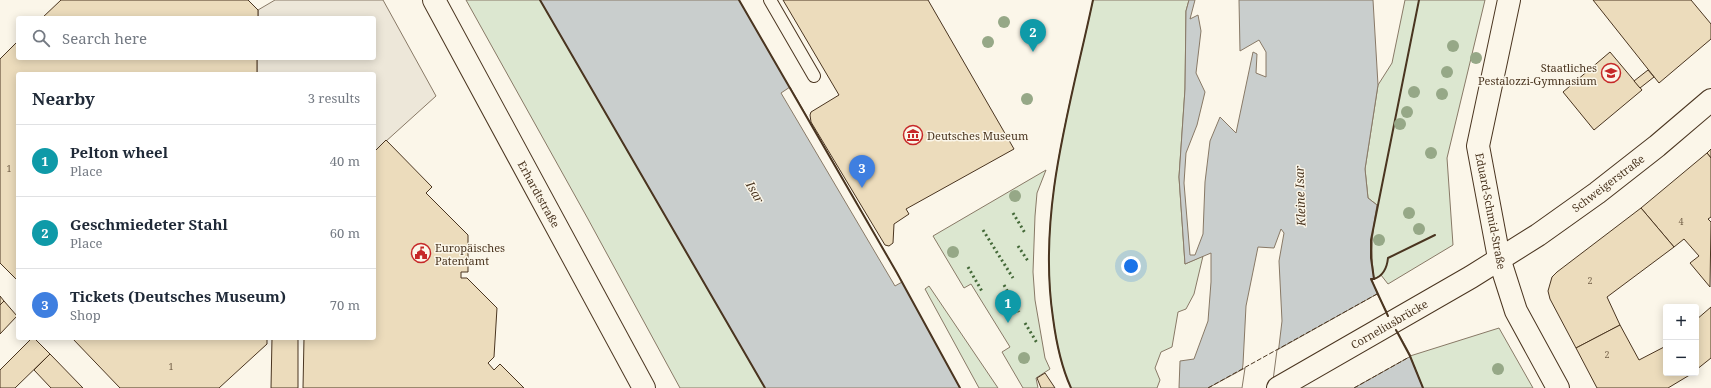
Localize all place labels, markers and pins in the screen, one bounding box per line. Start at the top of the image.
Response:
pin: 2 [1020,19,1046,52]
place label: Staatliches Pestalozzi-Gymnasium [1478,60,1598,88]
school or university icon: Staatliches Pestalozzi-Gymnasium [1600,62,1622,84]
museum icon: Deutsches Museum [902,124,924,146]
place label: Deutsches Museum [927,128,1029,143]
pin: 3 [849,155,875,188]
place label: Europäisches Patentamt [435,240,505,268]
public building icon: Europäisches Patentamt [410,242,432,264]
pin: 1 [995,290,1021,323]

